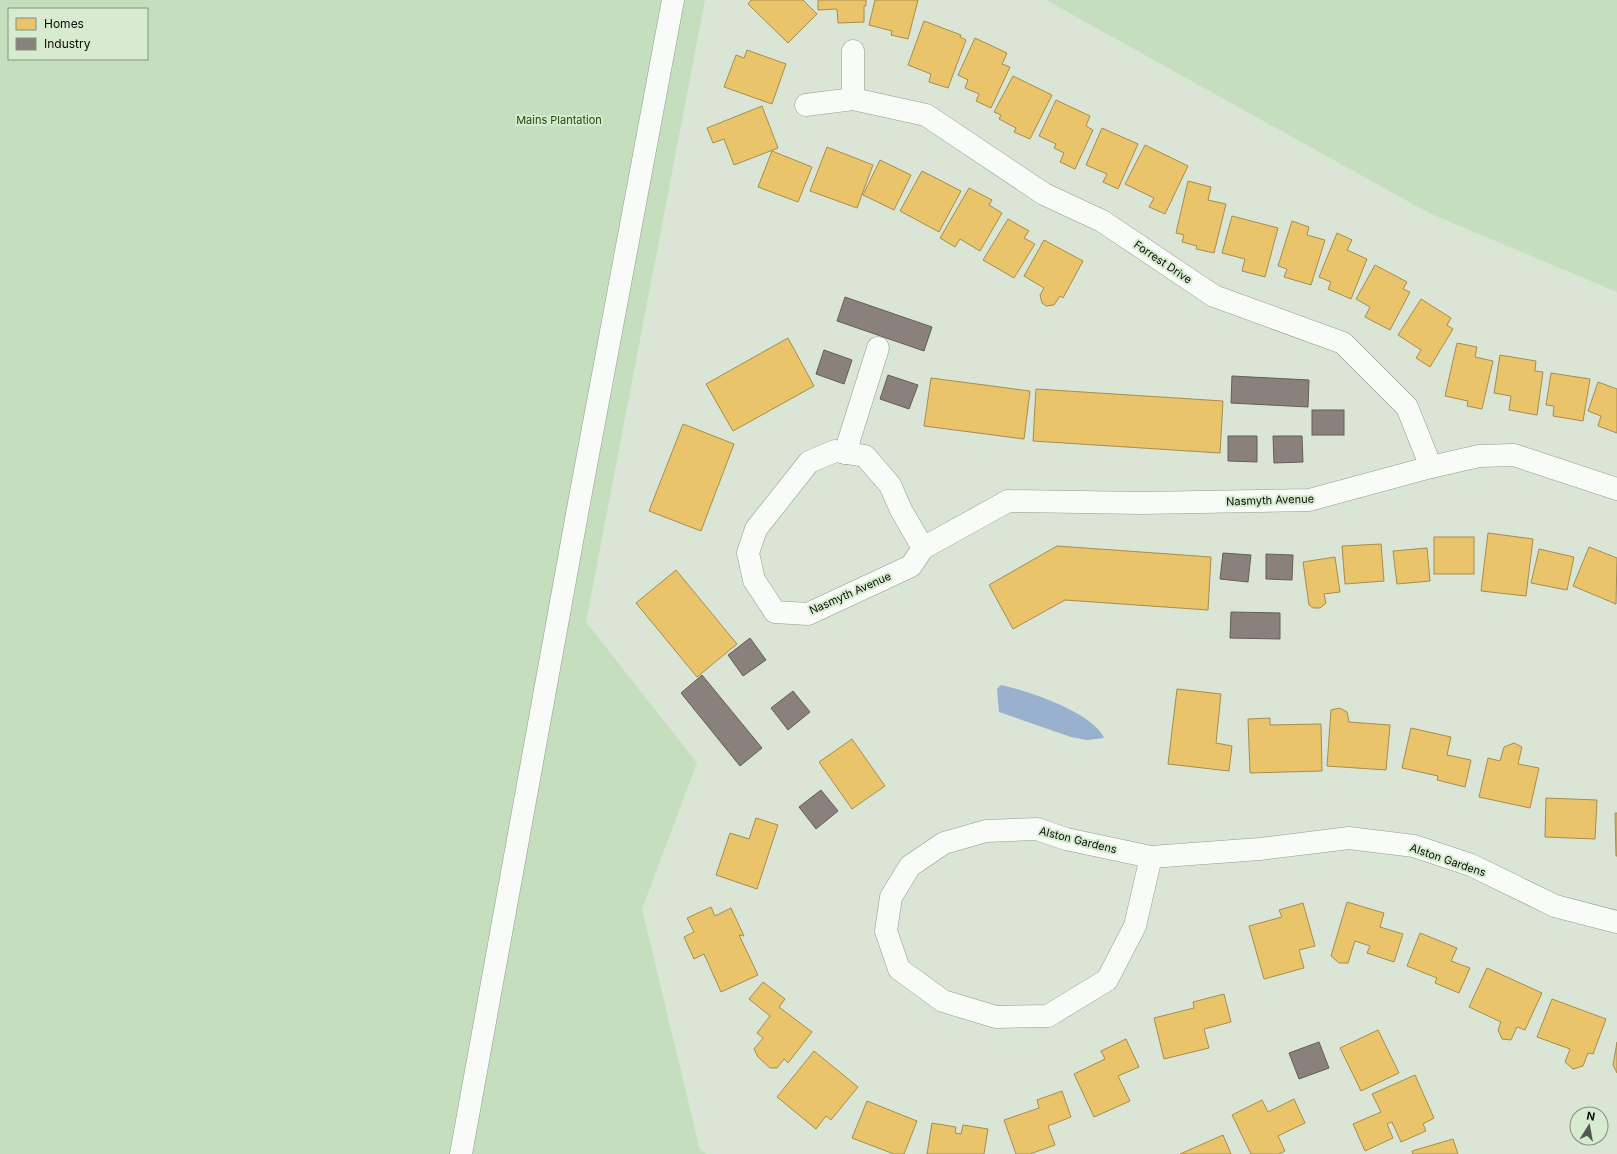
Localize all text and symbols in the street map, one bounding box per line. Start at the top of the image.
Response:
legend [8,8,148,60]
text: Homes [44,16,84,31]
text: Industry [44,36,91,51]
park label: Mains Plantation [516,113,602,127]
street label: Forrest Drive [1131,237,1195,287]
street label: Nasmyth Avenue [1226,491,1314,509]
street label: Nasmyth Avenue [807,569,893,617]
street label: Alston Gardens [1038,824,1118,856]
street label: Alston Gardens [1408,840,1488,880]
north arrow [1569,1106,1609,1146]
text: N [1585,1109,1596,1124]

